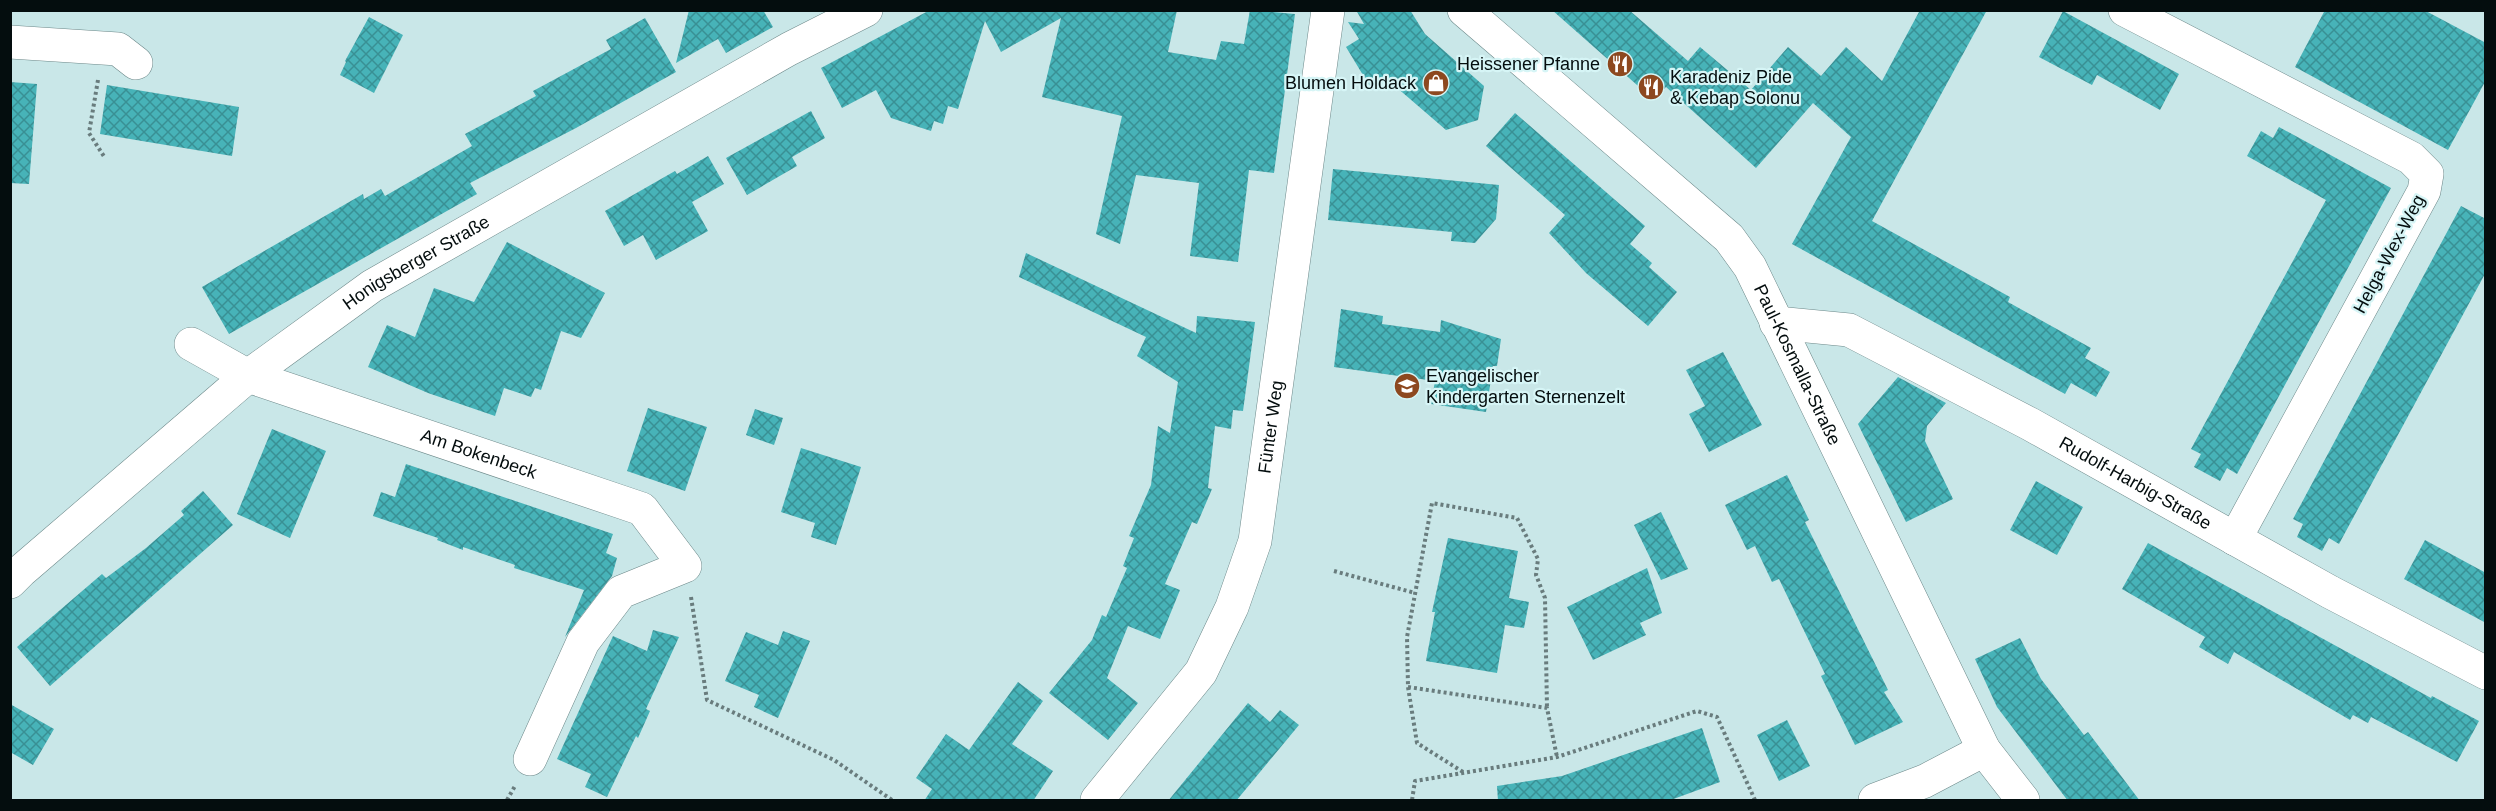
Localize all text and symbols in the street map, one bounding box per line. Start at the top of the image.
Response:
restaurant icon: Heissener Pfanne [1605,49,1635,79]
place label: Heissener Pfanne [1457,54,1600,74]
place label: Karadeniz Pide & Kebap Solonu [1670,67,1800,108]
shop icon: Blumen Holdack [1421,68,1451,98]
restaurant icon: Karadeniz Pide & Kebap Solonu [1636,72,1666,102]
place label: Blumen Holdack [1285,73,1417,93]
street label: Helga-Wex-Weg [2349,191,2429,317]
street label: Honigsberger Straße [339,211,493,314]
street label: Paul-Kosmalla-Straße [1750,281,1845,448]
place label: Evangelischer Kindergarten Sternenzelt [1426,366,1625,407]
school or university icon: Evangelischer Kindergarten Sternenzelt [1392,371,1422,401]
street label: Fünter Weg [1254,379,1287,475]
street label: Am Bokenbeck [418,425,540,483]
street label: Rudolf-Harbig-Straße [2056,432,2215,534]

